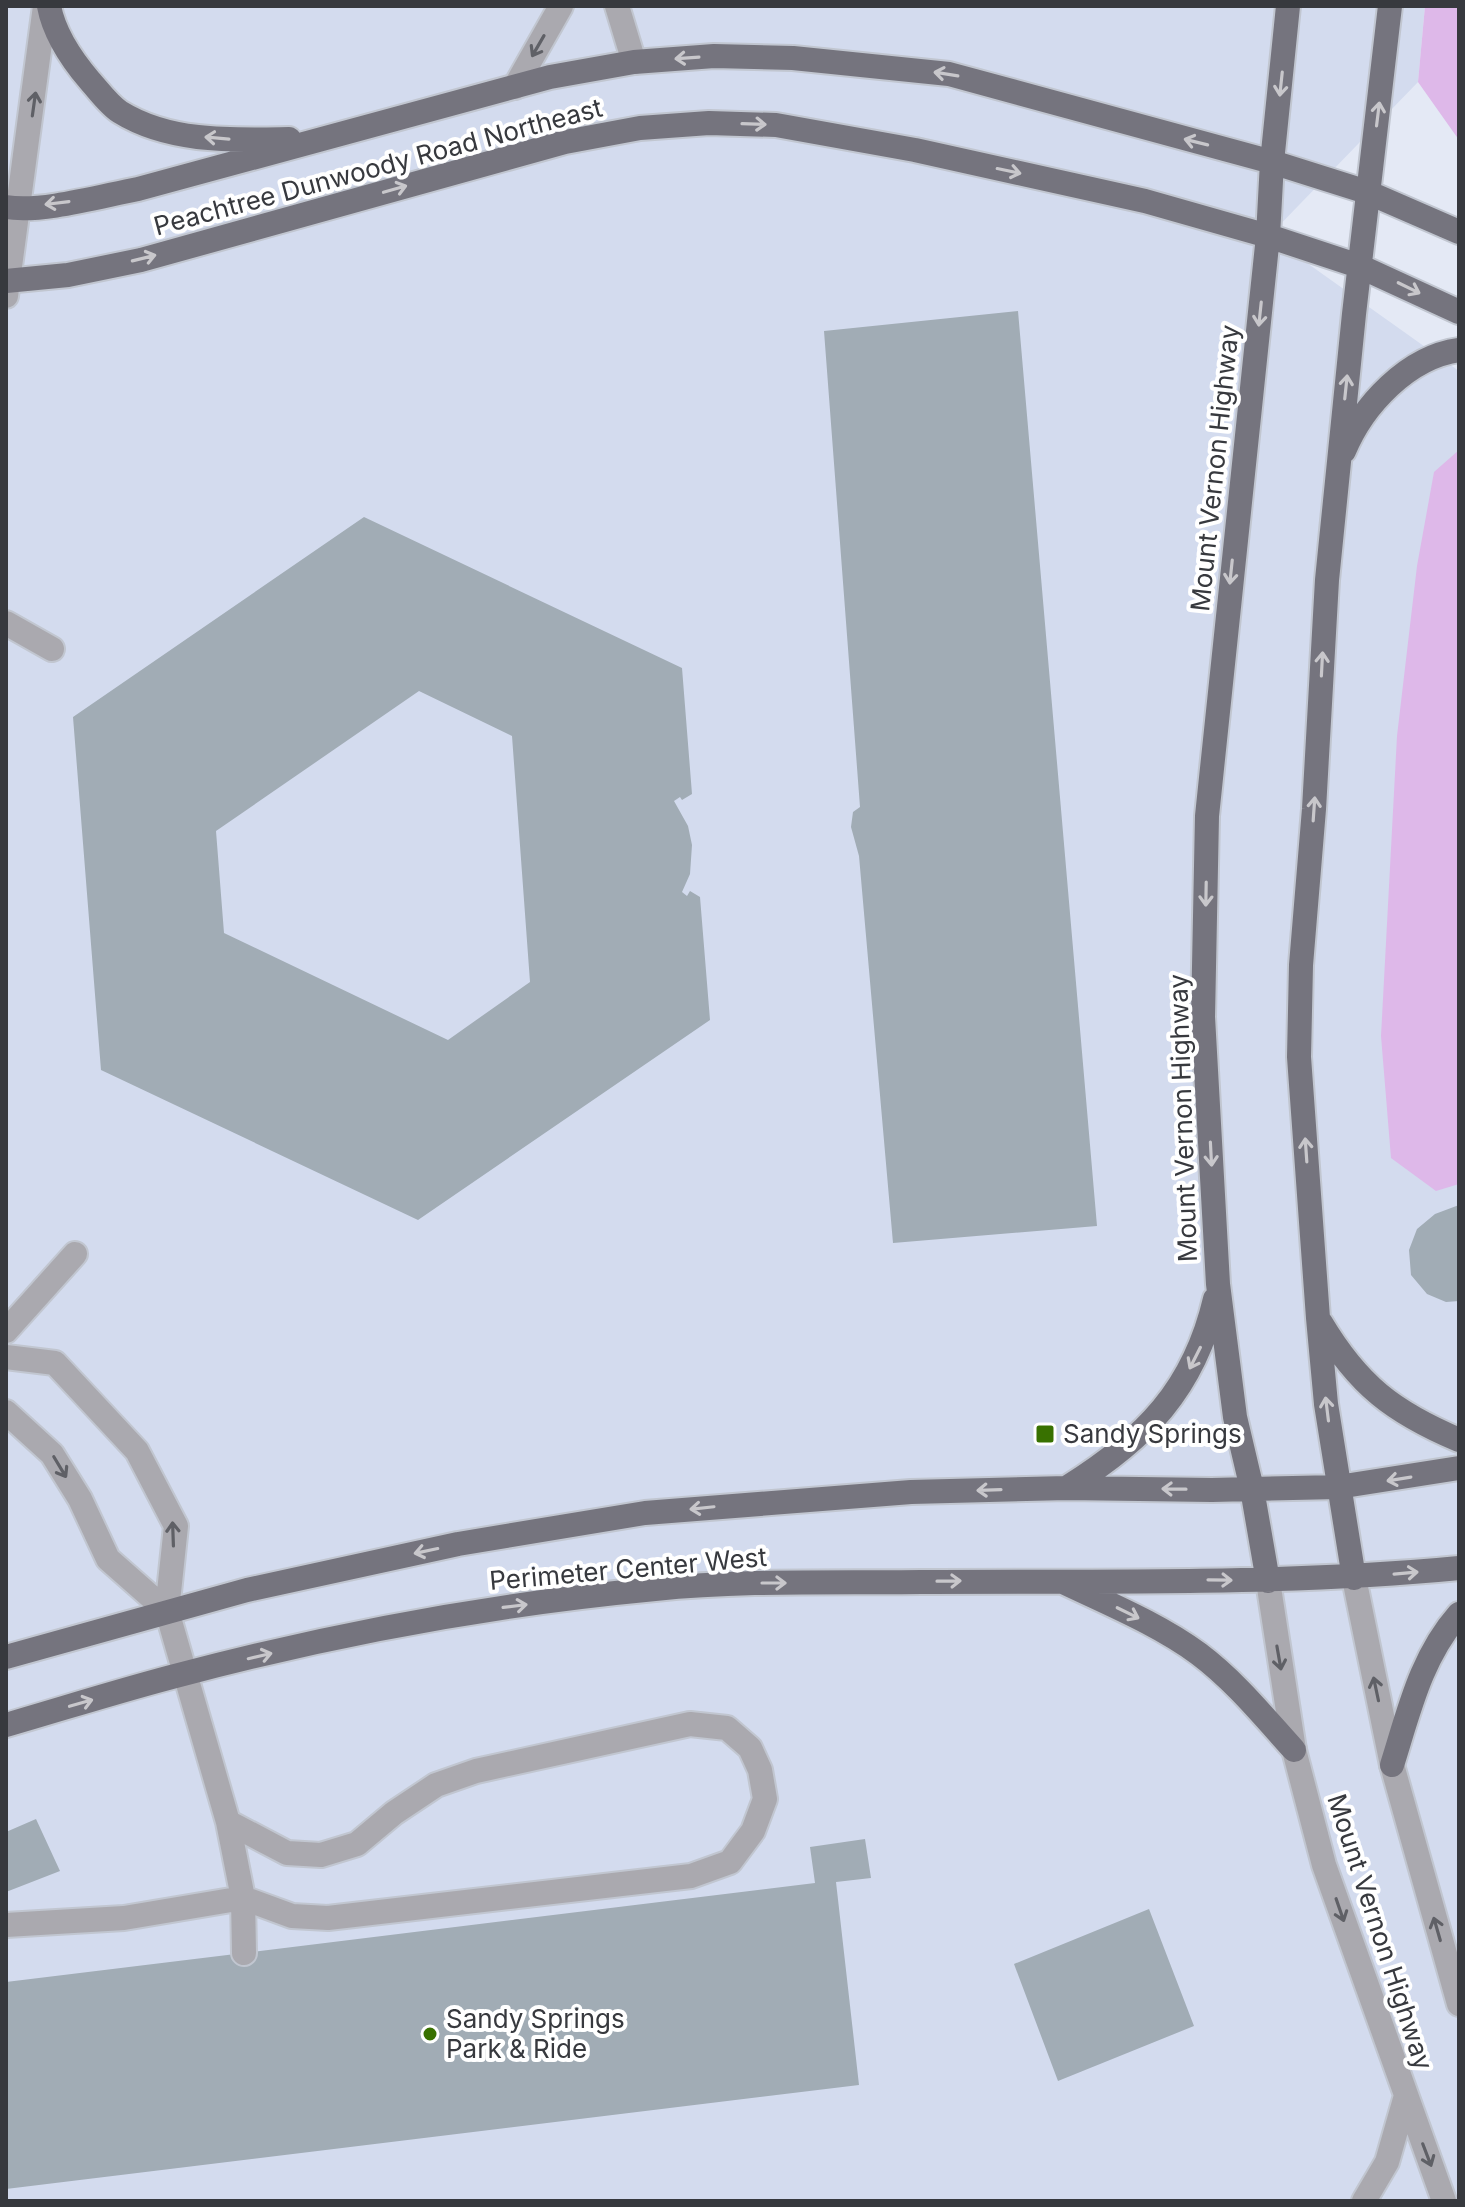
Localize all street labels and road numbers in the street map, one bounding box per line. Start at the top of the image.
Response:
street label: Peachtree Dunwoody Road Northeast [150,92,606,241]
street label: Mount Vernon Highway [1184,323,1245,613]
street label: Mount Vernon Highway [1162,973,1203,1263]
street label: Perimeter Center West [488,1541,768,1596]
street label: Mount Vernon Highway [1321,1790,1440,2074]

